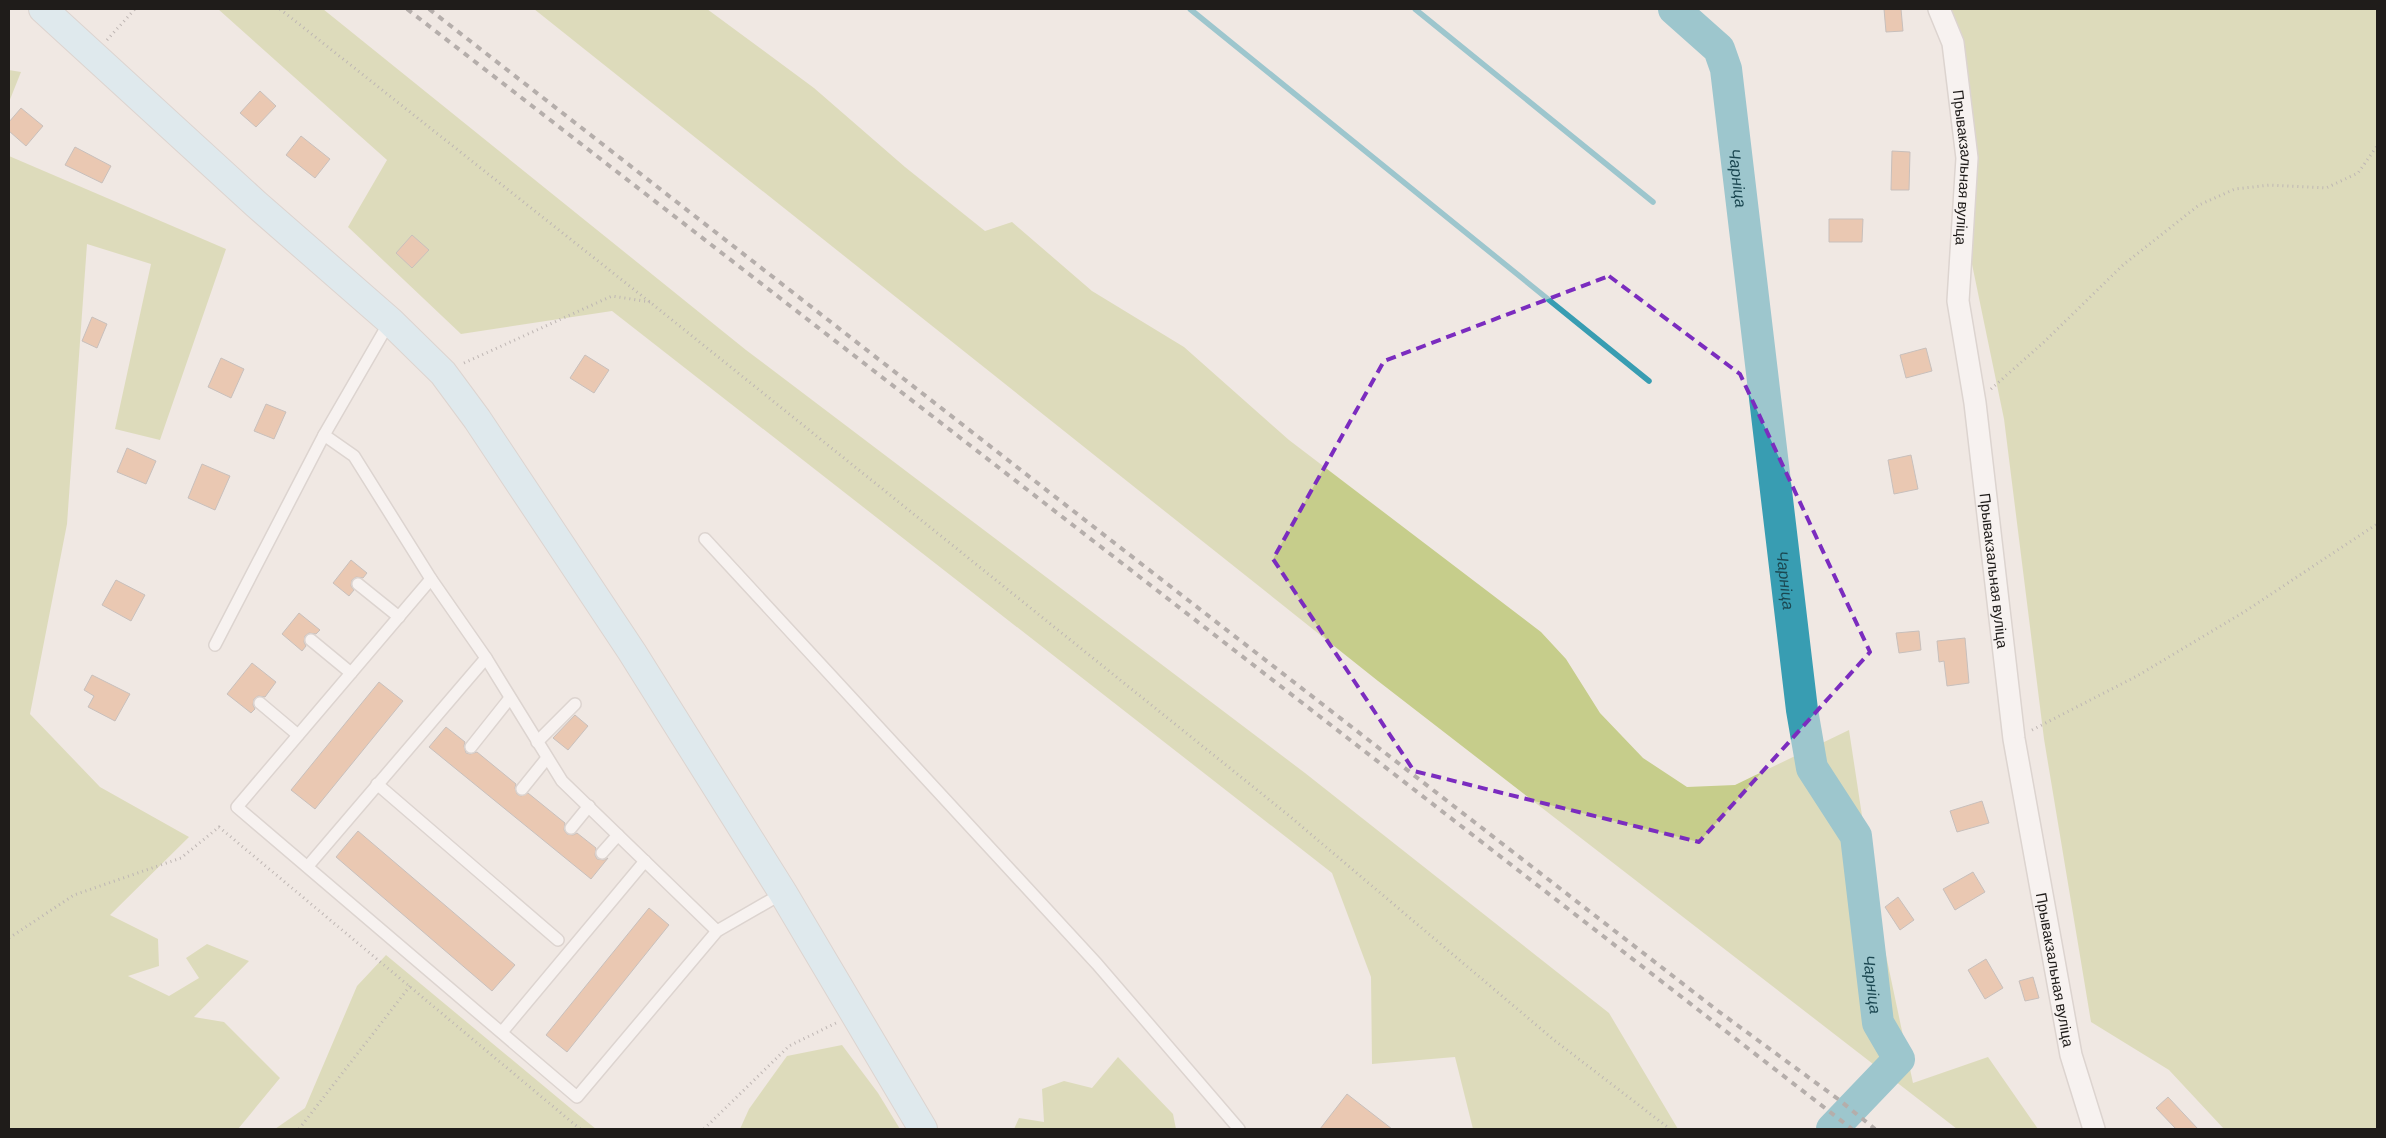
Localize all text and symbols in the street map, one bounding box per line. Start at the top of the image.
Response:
street label: Прывакзальная вуліца [1950,89,1976,247]
water label: Чарніца [1726,147,1752,208]
street label: Прывакзальная вуліца [1977,492,2012,650]
water label: Чарніца [1774,550,1800,611]
street label: Прывакзальная вуліца [2033,891,2078,1049]
water label: Чарніца [1861,954,1886,1015]

